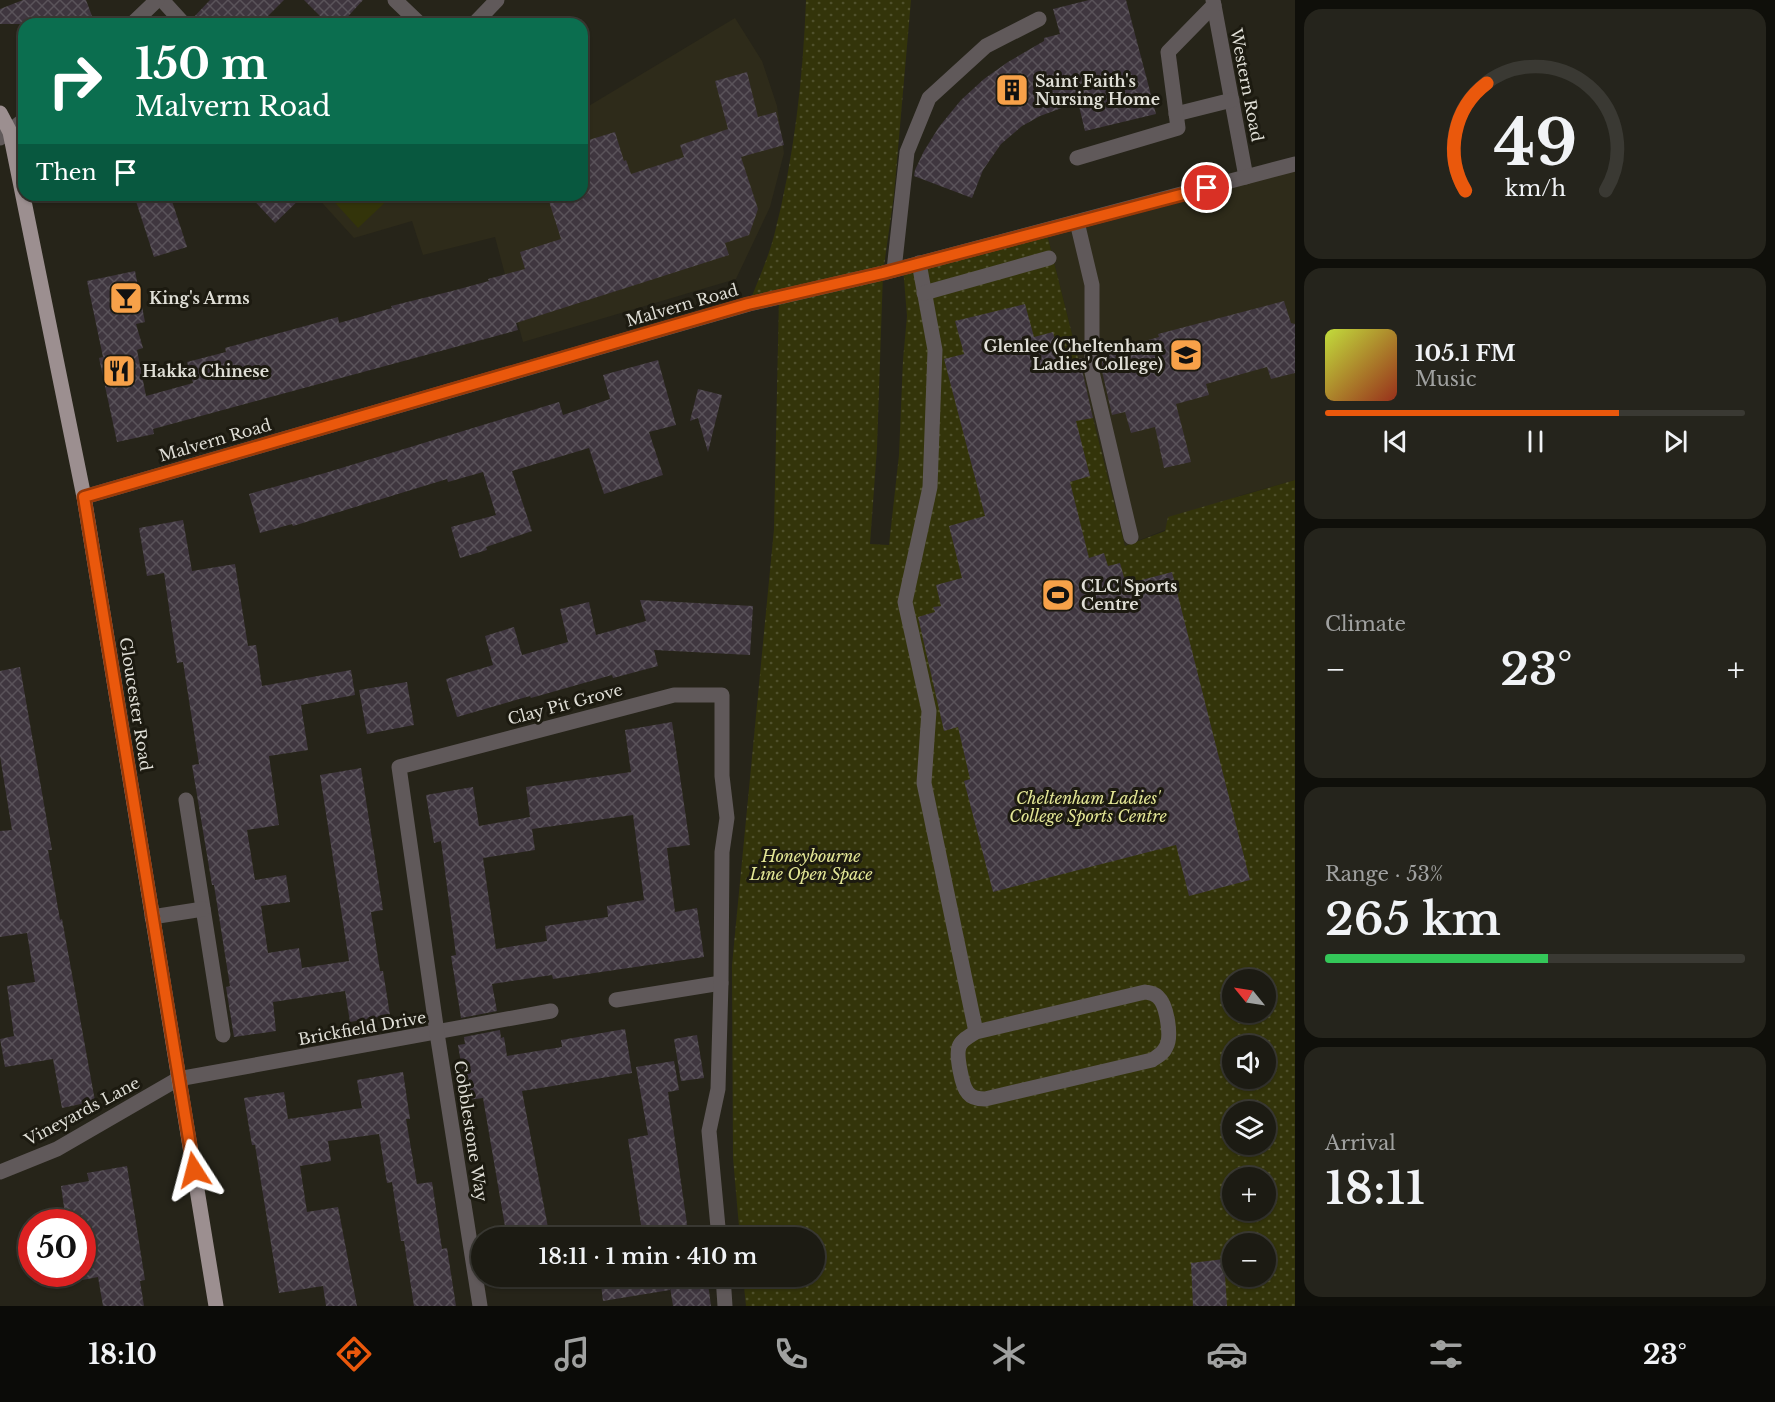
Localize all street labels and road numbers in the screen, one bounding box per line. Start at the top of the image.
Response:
street label: Western Road [1226,26,1268,144]
street label: Malvern Road [624,279,741,331]
street label: Malvern Road [157,414,274,466]
street label: Gloucester Road [116,636,156,772]
street label: Clay Pit Grove [505,679,625,729]
street label: Brickfield Drive [296,1007,428,1049]
street label: Cobblestone Way [450,1059,492,1204]
street label: Vineyards Lane [20,1072,143,1150]

